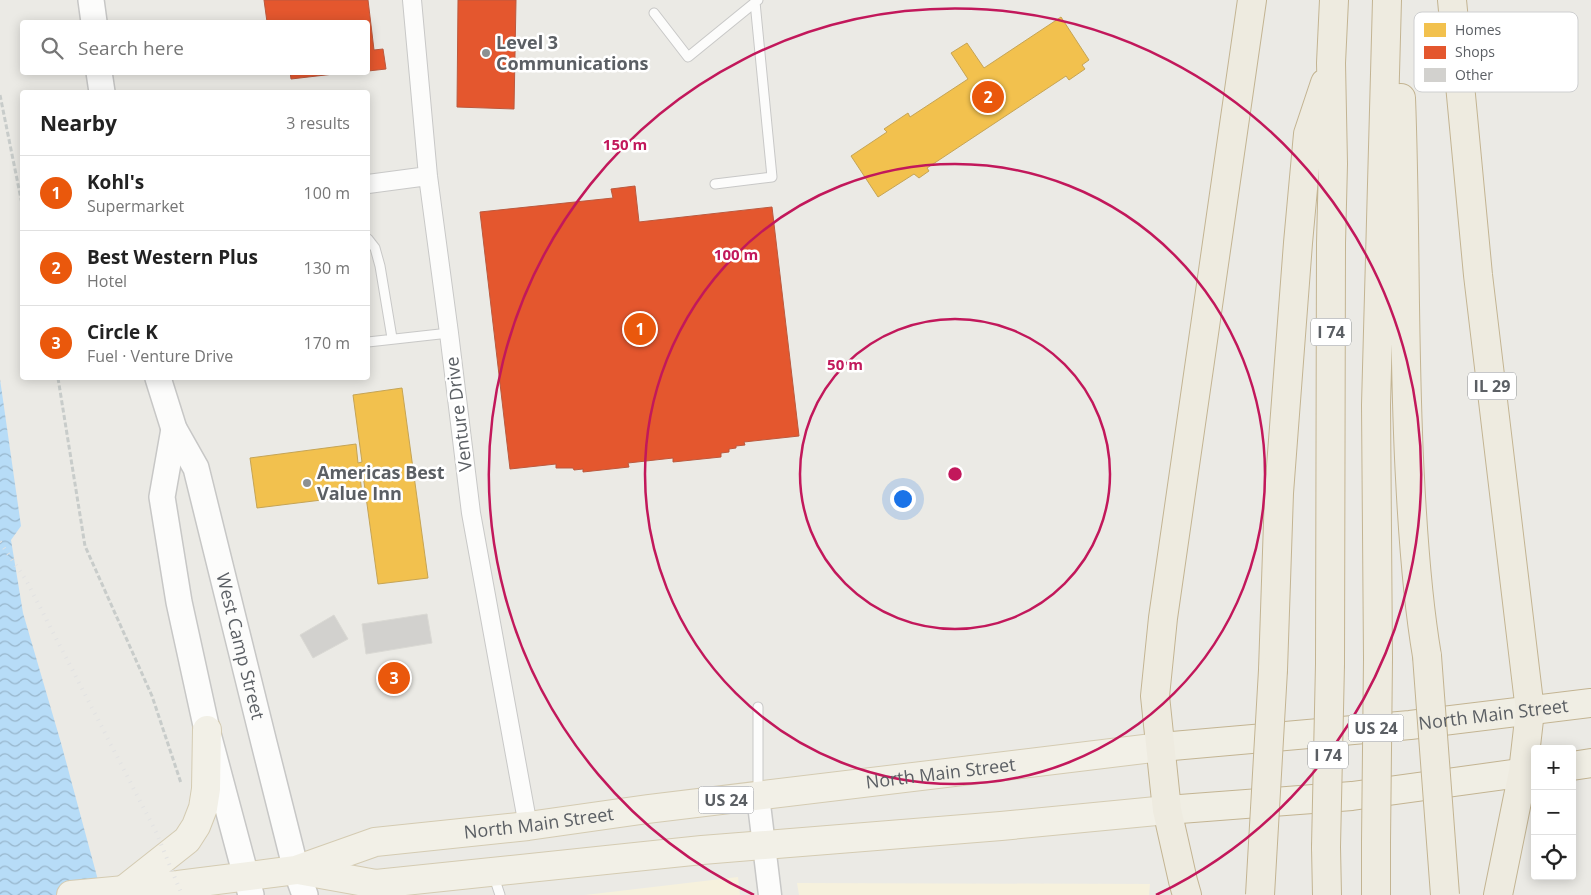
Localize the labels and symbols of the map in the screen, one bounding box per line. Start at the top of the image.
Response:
legend [1414,12,1578,92]
text: Homes [1455,20,1502,39]
place label: Level 3 Communications [496,30,649,75]
text: Shops [1455,42,1495,61]
marker: Level 3 Communications [480,47,492,59]
text: Other [1455,65,1493,84]
pin: 2 [972,78,1004,116]
text: 150 m [603,134,647,154]
text: 100 m [714,244,758,264]
pin: 1 [624,310,656,348]
road number: I 74 [1311,318,1351,346]
text: 50 m [827,354,863,374]
street label: Venture Drive [439,355,477,473]
road number: IL 29 [1468,372,1516,400]
place label: Americas Best Value Inn [317,460,445,505]
centre of rings [946,465,964,483]
marker: Americas Best Value Inn [301,477,313,489]
your location [890,486,916,512]
street label: West Camp Street [211,570,271,722]
pin: 3 [378,659,410,697]
street label: North Main Street [1417,693,1570,735]
road number: US 24 [1348,714,1404,741]
road number: I 74 [1308,742,1348,768]
street label: North Main Street [864,752,1017,794]
road number: US 24 [698,786,754,814]
street label: North Main Street [463,801,615,844]

